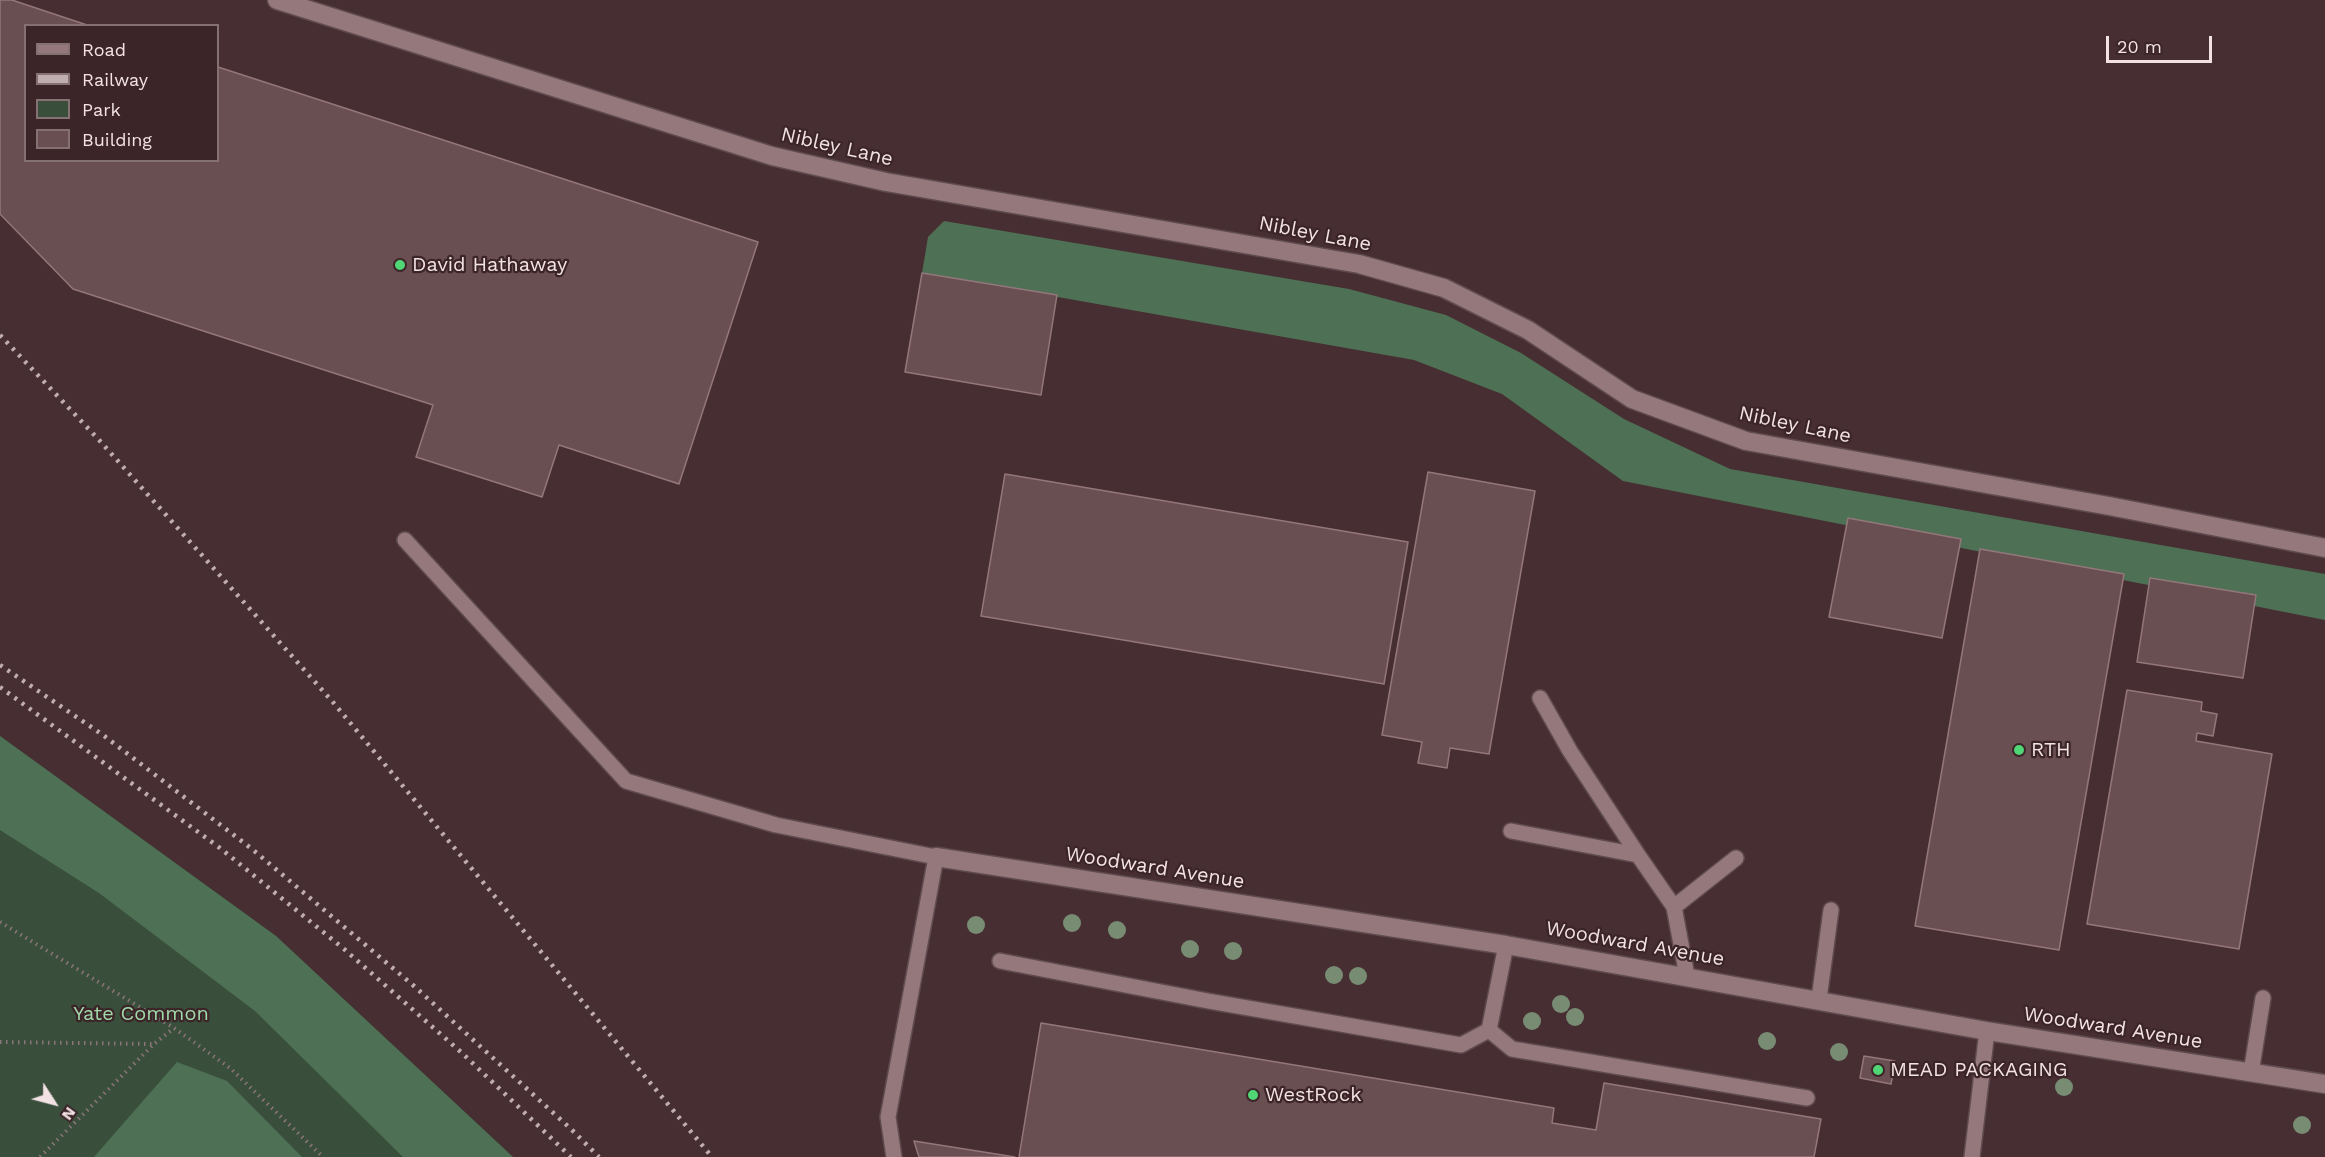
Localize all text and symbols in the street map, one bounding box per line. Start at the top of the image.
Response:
legend [24,24,219,162]
scale bar [2109,24,2216,62]
text: 20 m [2117,36,2162,57]
text: Road [82,39,126,60]
text: Railway [82,69,148,90]
text: Park [82,99,121,120]
street label: Nibley Lane [779,122,895,172]
text: Building [82,129,152,150]
street label: Nibley Lane [1257,211,1373,257]
place label: David Hathaway [412,253,567,277]
marker: David Hathaway [393,258,407,272]
street label: Nibley Lane [1737,401,1853,449]
place label: RTH [2031,738,2071,762]
marker: RTH [2012,743,2026,757]
street label: Woodward Avenue [1064,842,1246,894]
street label: Woodward Avenue [1544,916,1726,972]
park label: Yate Common [73,1002,209,1026]
street label: Woodward Avenue [2022,1002,2204,1054]
place label: MEAD PACKAGING [1890,1058,2067,1082]
marker: MEAD PACKAGING [1871,1063,1885,1077]
north arrow [24,1073,84,1133]
place label: WestRock [1265,1083,1361,1107]
marker: WestRock [1246,1088,1260,1102]
text: N [58,1103,80,1124]

